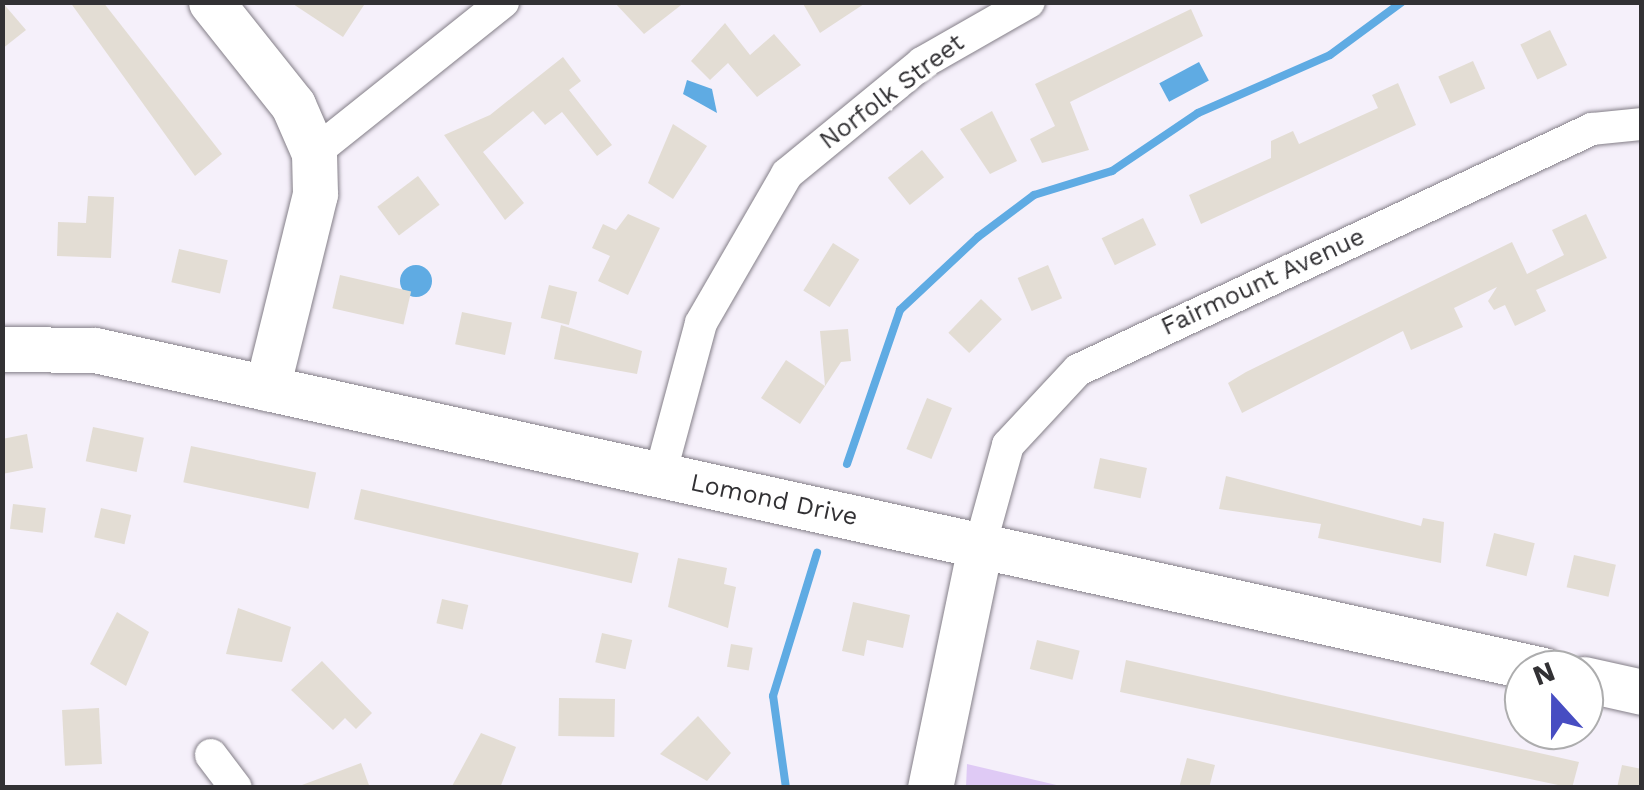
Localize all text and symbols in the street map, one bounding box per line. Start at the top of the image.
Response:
street label: Norfolk Street [814,28,970,156]
street label: Fairmount Avenue [1156,222,1370,342]
street label: Lomond Drive [688,468,860,532]
north arrow [1504,650,1604,750]
text: N [1528,654,1559,693]

